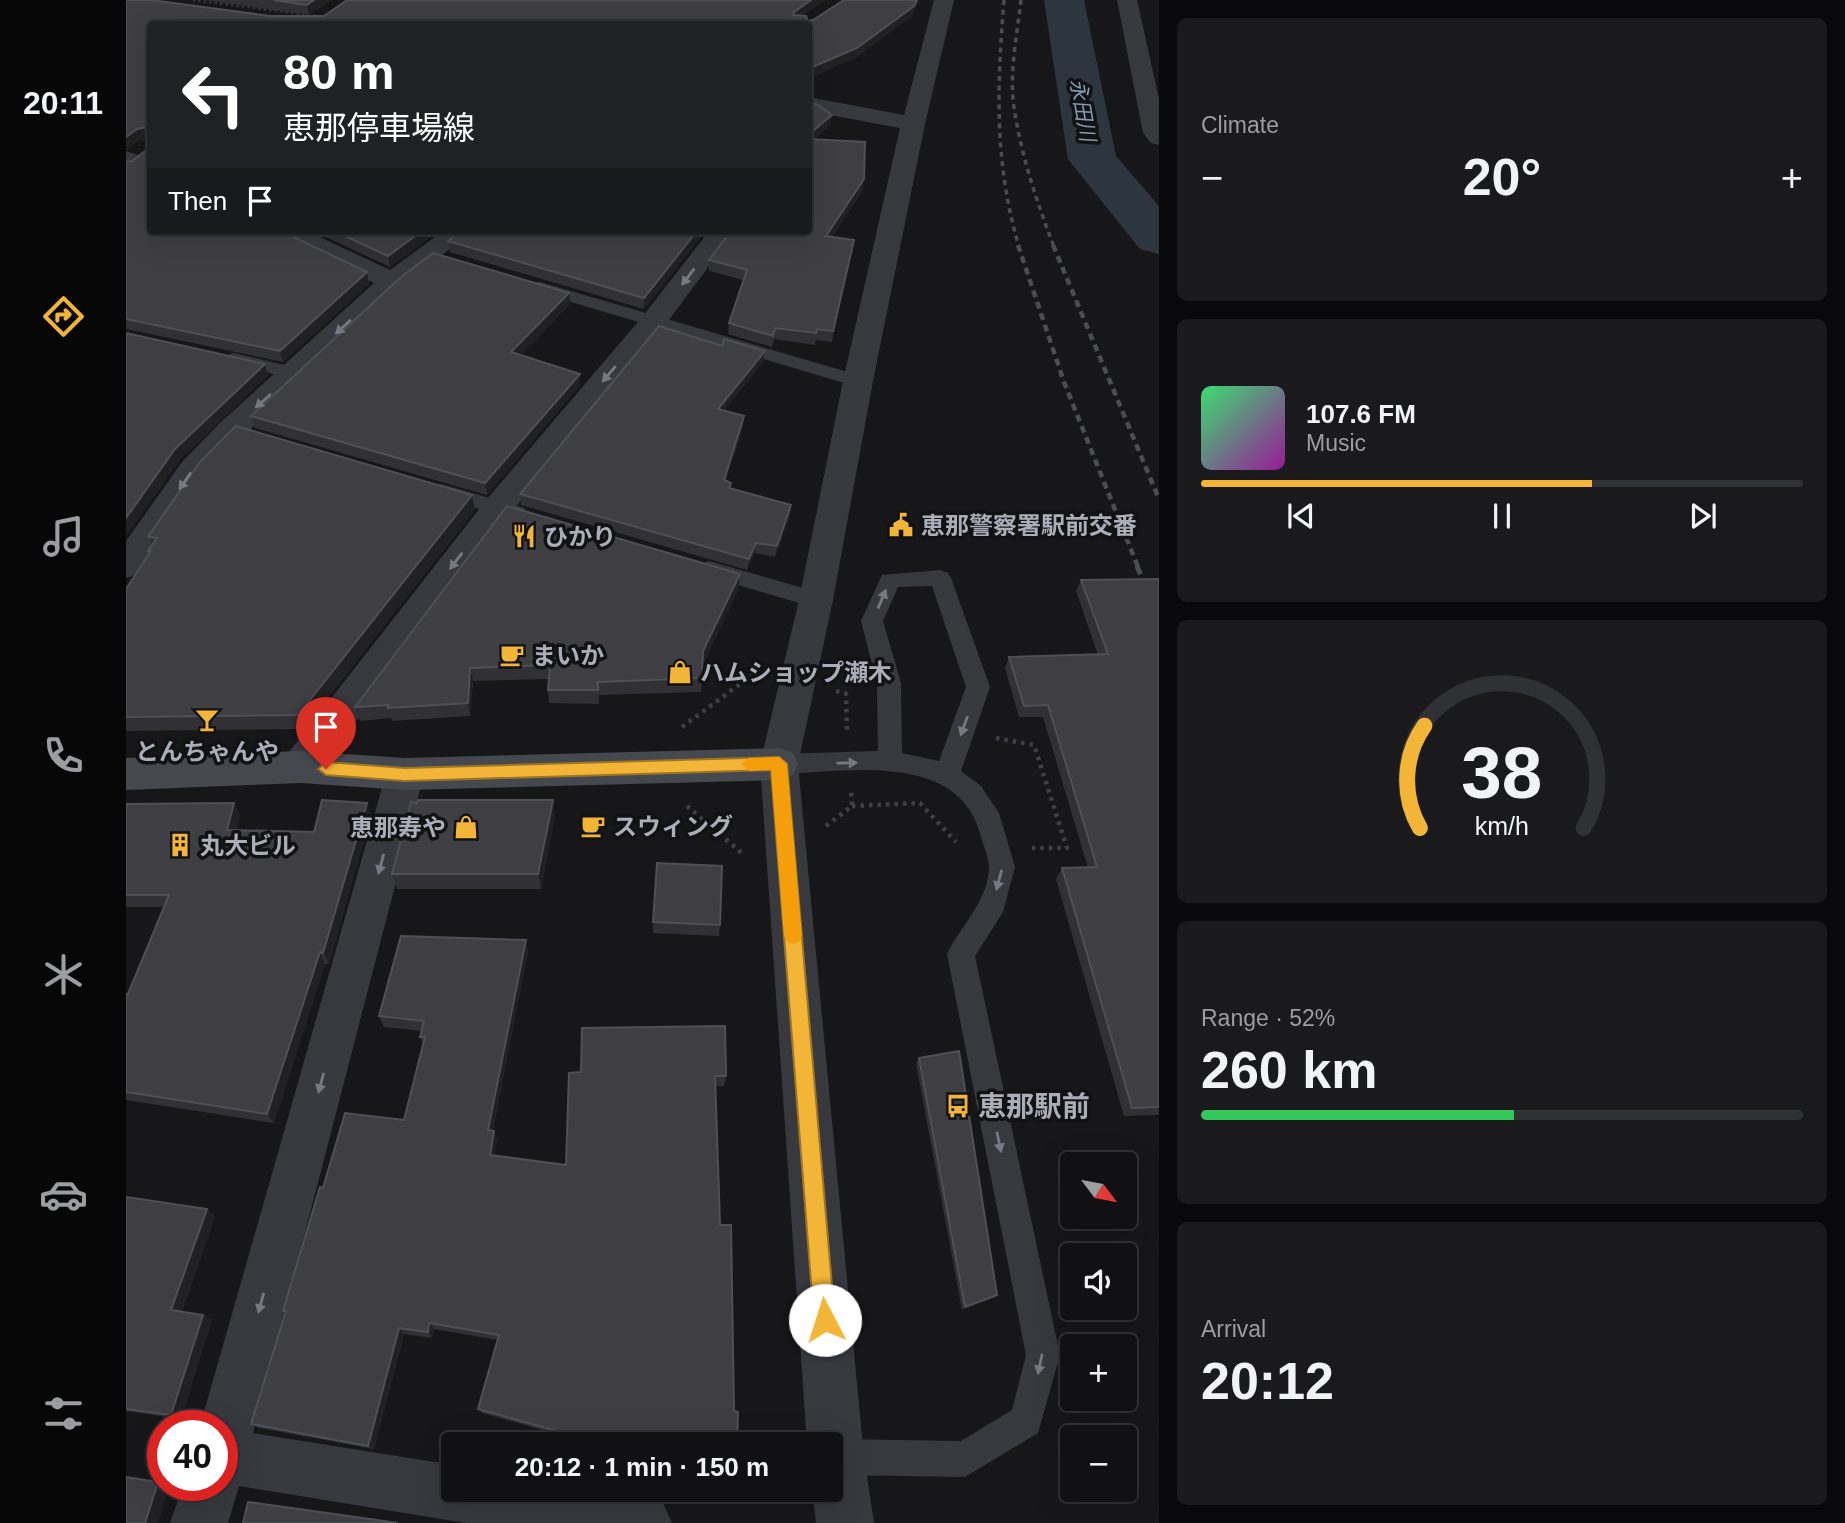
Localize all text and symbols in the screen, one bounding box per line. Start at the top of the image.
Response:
text: 80 m [283,45,395,99]
icon: left [168,49,259,140]
water label: 永田川 [1066,77,1100,145]
text: 20:11 [23,85,103,121]
text: 恵那停車場線 [283,110,475,146]
text: Climate [1201,112,1279,138]
text: 20° [1463,148,1541,206]
text: − [1201,157,1223,199]
text: + [1781,157,1803,199]
icon: arrive [241,182,279,220]
text: Then [168,186,227,216]
one-way arrow [680,267,695,285]
icon: directions [39,292,88,341]
one-way arrow [335,318,352,334]
one-way arrow [602,366,617,383]
one-way arrow [254,393,271,408]
text: 107.6 FM [1306,399,1416,429]
text: Music [1306,430,1366,456]
one-way arrow [179,471,192,490]
icon: previous [1282,497,1320,535]
icon: pause [1483,497,1521,535]
icon: next [1684,497,1722,535]
public building icon: 恵那警察署駅前交番 [887,511,915,539]
icon: music [39,512,88,561]
place label: 恵那警察署駅前交番 [921,512,1137,539]
restaurant icon: ひかり [510,522,538,550]
place label: ひかり [544,523,616,550]
one-way arrow [449,552,464,570]
one-way arrow [876,589,888,609]
cafe icon: まいか [498,641,526,669]
place label: まいか [532,642,604,669]
shop icon: ハムショップ瀬木 [666,658,694,686]
place label: ハムショップ瀬木 [700,659,892,686]
pin [296,697,356,769]
bar icon: とんちゃんや [193,706,221,734]
icon: arrive [307,708,345,746]
one-way arrow [958,716,969,737]
icon: phone [39,731,88,780]
text: 38 [1462,732,1542,813]
place label: とんちゃんや [135,738,279,765]
one-way arrow [836,757,858,768]
text: km/h [1475,811,1529,839]
cafe icon: スウィング [579,812,607,840]
shop icon: 恵那寿や [452,813,480,841]
place label: スウィング [613,813,733,840]
place label: 恵那寿や [350,814,446,841]
building icon: 丸大ビル [166,831,194,859]
place label: 丸大ビル [200,832,296,859]
one-way arrow [375,853,386,875]
one-way arrow [993,869,1004,891]
icon: climate [39,950,88,999]
text: Range · 52% [1201,1005,1335,1031]
text: 260 km [1201,1041,1377,1099]
one-way arrow [315,1073,326,1095]
place label: 恵那駅前 [978,1091,1090,1122]
bus stop icon: 恵那駅前 [944,1092,972,1120]
one-way arrow [994,1131,1005,1153]
north arrow [1060,1152,1138,1228]
map controls [1060,1152,1137,1502]
icon: car [39,1170,88,1219]
button: sound [1060,1243,1137,1320]
position arrow [788,1283,862,1357]
one-way arrow [256,1293,266,1314]
text: Arrival [1201,1316,1266,1342]
button: + [1060,1334,1137,1411]
text: 20:12 [1201,1352,1334,1410]
one-way arrow [1034,1354,1045,1376]
icon: filters [39,1389,88,1438]
speed limit sign: 40 [147,1410,238,1501]
button: − [1060,1425,1137,1502]
text: 20:12 · 1 min · 150 m [515,1452,769,1482]

